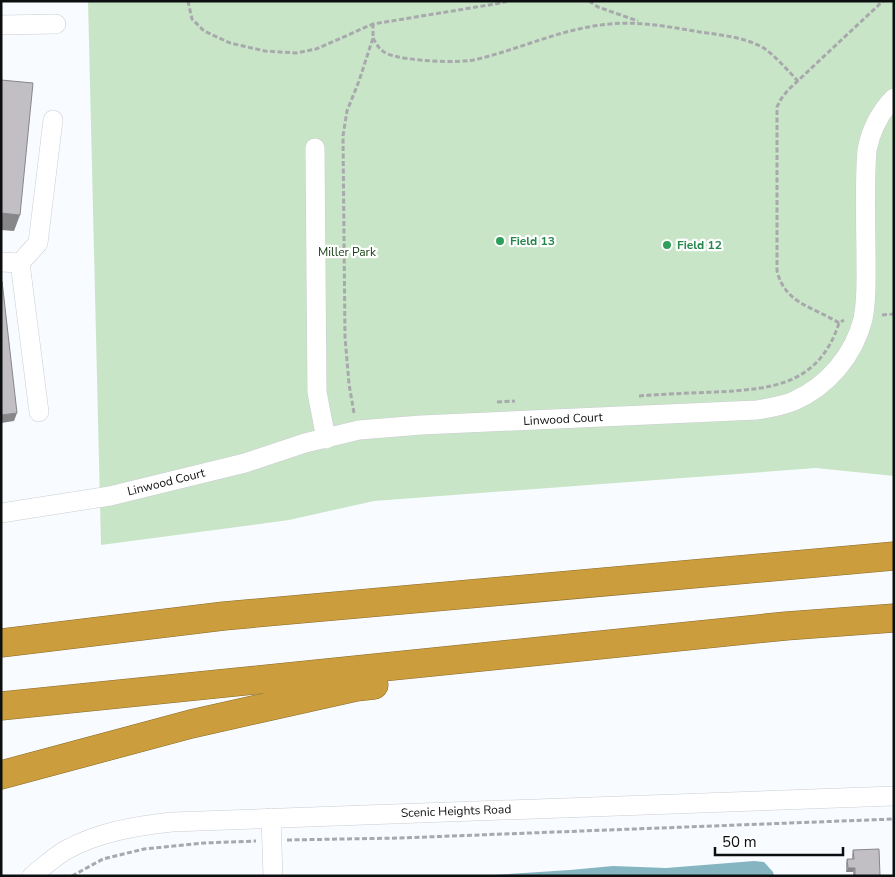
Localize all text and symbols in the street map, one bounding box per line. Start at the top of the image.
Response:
place label: Field 13 [510,233,555,249]
marker: Field 13 [494,235,506,247]
place label: Field 12 [677,237,722,253]
marker: Field 12 [661,239,673,251]
park label: Miller Park [318,244,377,260]
street label: Linwood Court [523,409,604,429]
street label: Linwood Court [126,464,207,499]
street label: Scenic Heights Road [400,801,512,821]
scale bar [715,824,842,856]
text: 50 m [722,832,757,852]

